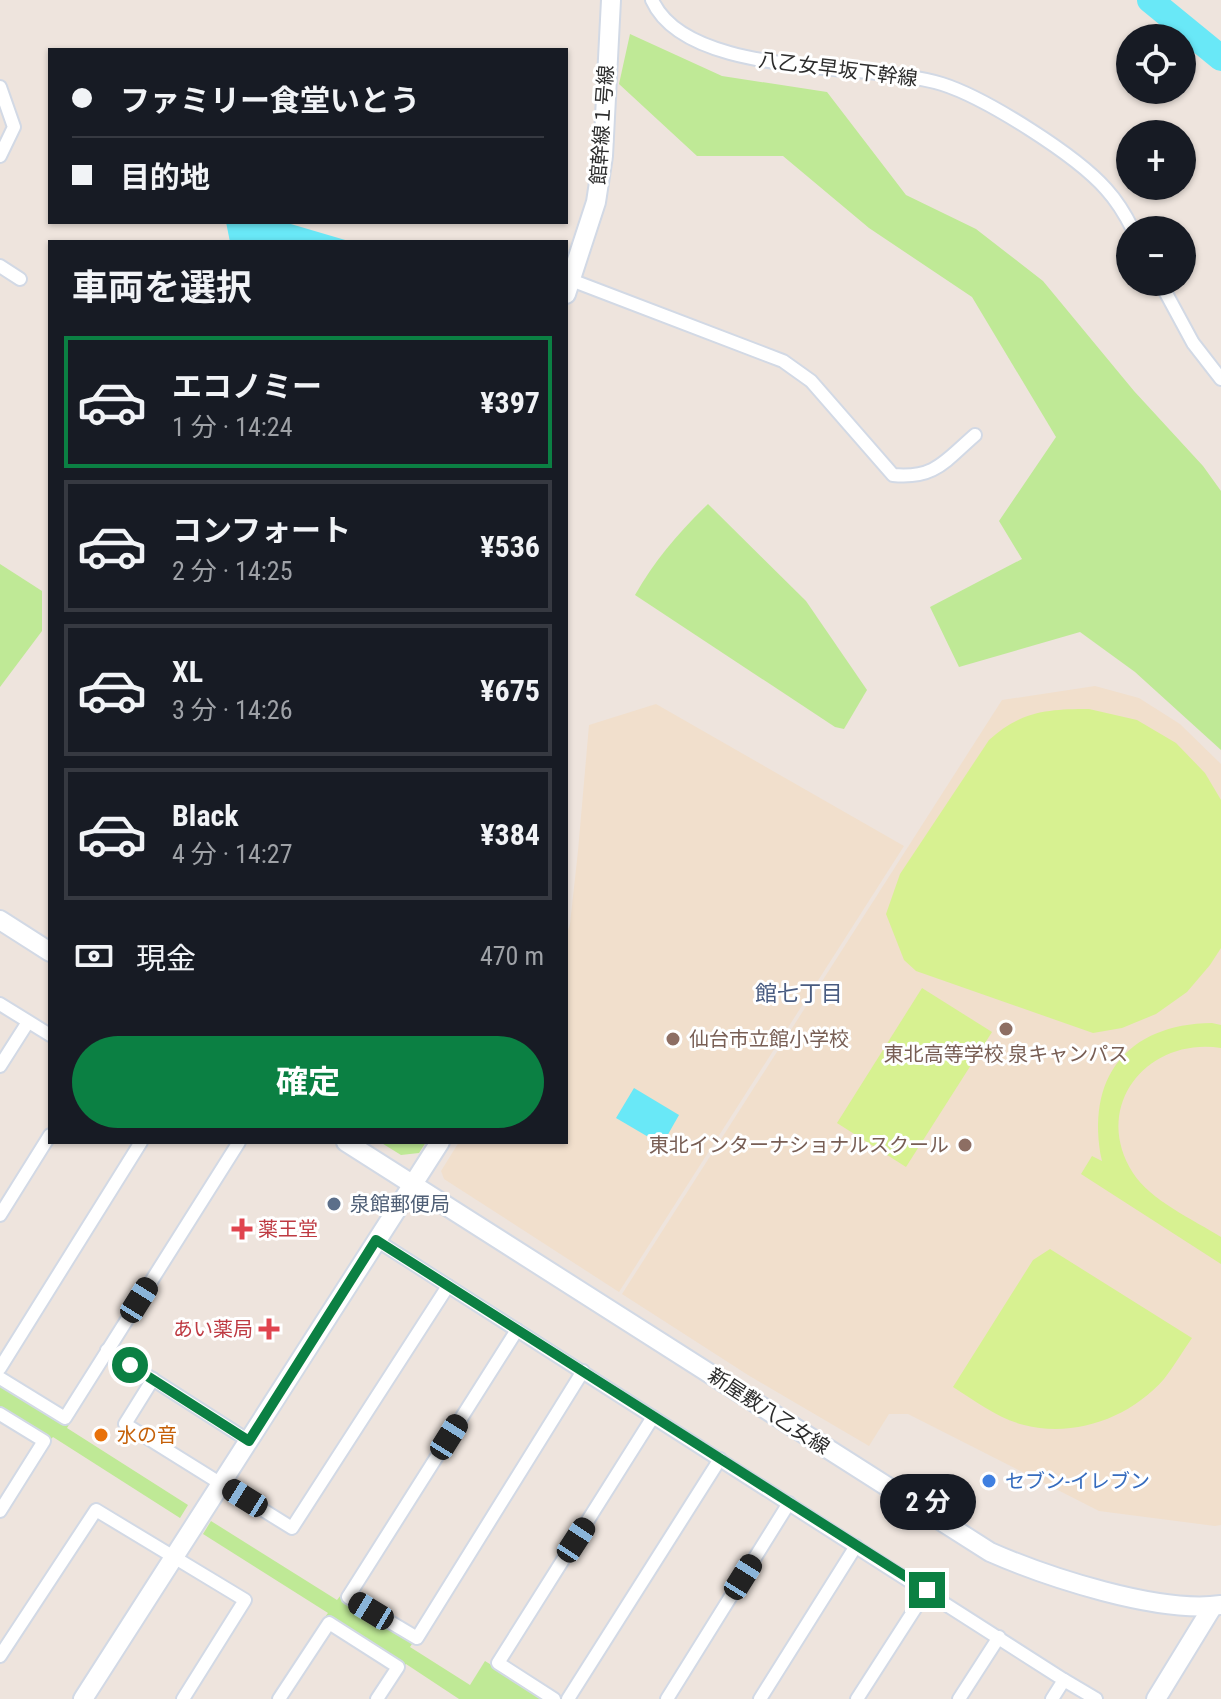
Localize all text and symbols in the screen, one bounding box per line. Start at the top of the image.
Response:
map controls [1116,24,1196,296]
button: locate [1116,24,1196,104]
street label: 八乙女早坂下幹線 [757,47,919,91]
street label: 館幹線１号線 [586,64,618,186]
text: ファミリー食堂いとう [120,83,420,118]
button: + [1116,120,1196,200]
text: 目的地 [120,160,210,195]
button: − [1116,216,1196,296]
text: 車両を選択 [72,267,252,309]
icon: car [76,366,148,438]
text: エコノミー [172,369,322,404]
text: ¥397 [480,385,540,420]
text: 1 分 · 14:24 [172,412,292,442]
icon: car [76,510,148,582]
text: コンフォート [172,513,351,548]
text: ¥536 [480,529,540,564]
text: 2 分 · 14:25 [172,556,292,586]
icon: car [76,654,148,726]
text: XL [172,654,203,689]
text: ¥675 [480,673,540,708]
text: 3 分 · 14:26 [172,695,292,725]
icon: car [76,798,148,870]
text: Black [172,798,239,833]
text: ¥384 [480,817,540,852]
text: 4 分 · 14:27 [172,839,292,869]
icon: cash [72,934,116,978]
text: 現金 [136,941,196,976]
text: 470 m [480,941,544,971]
district label: 館七丁目 [755,981,843,1006]
marker: 東北高等学校 泉キャンパス [997,1020,1015,1038]
place label: 仙台市立館小学校 [689,1027,849,1051]
marker: 仙台市立館小学校 [664,1030,682,1048]
button: 確定 [72,1036,544,1128]
place label: 東北高等学校 泉キャンパス [884,1042,1128,1066]
place label: 東北インターナショナルスクール [649,1133,949,1157]
marker: 東北インターナショナルスクール [956,1136,974,1154]
place label: 泉館郵便局 [350,1192,450,1216]
marker: 泉館郵便局 [325,1195,343,1213]
place label: 薬王堂 [258,1217,318,1241]
marker: 薬王堂 [233,1220,251,1238]
car [116,1273,162,1327]
place label: あい薬局 [173,1317,253,1341]
marker: あい薬局 [260,1320,278,1338]
route start [112,1347,148,1383]
street label: 新屋敷八乙女線 [704,1363,834,1459]
car [426,1410,472,1464]
place label: 水の音 [117,1423,177,1447]
marker: 水の音 [92,1426,110,1444]
place label: セブン-イレブン [1005,1469,1150,1493]
marker: セブン-イレブン [980,1472,998,1490]
callout: 2 分 [879,1474,975,1530]
car [218,1475,272,1521]
text: 2 分 [905,1487,951,1517]
car [553,1513,599,1567]
car [720,1550,766,1604]
route end [909,1572,945,1608]
car [344,1588,398,1634]

